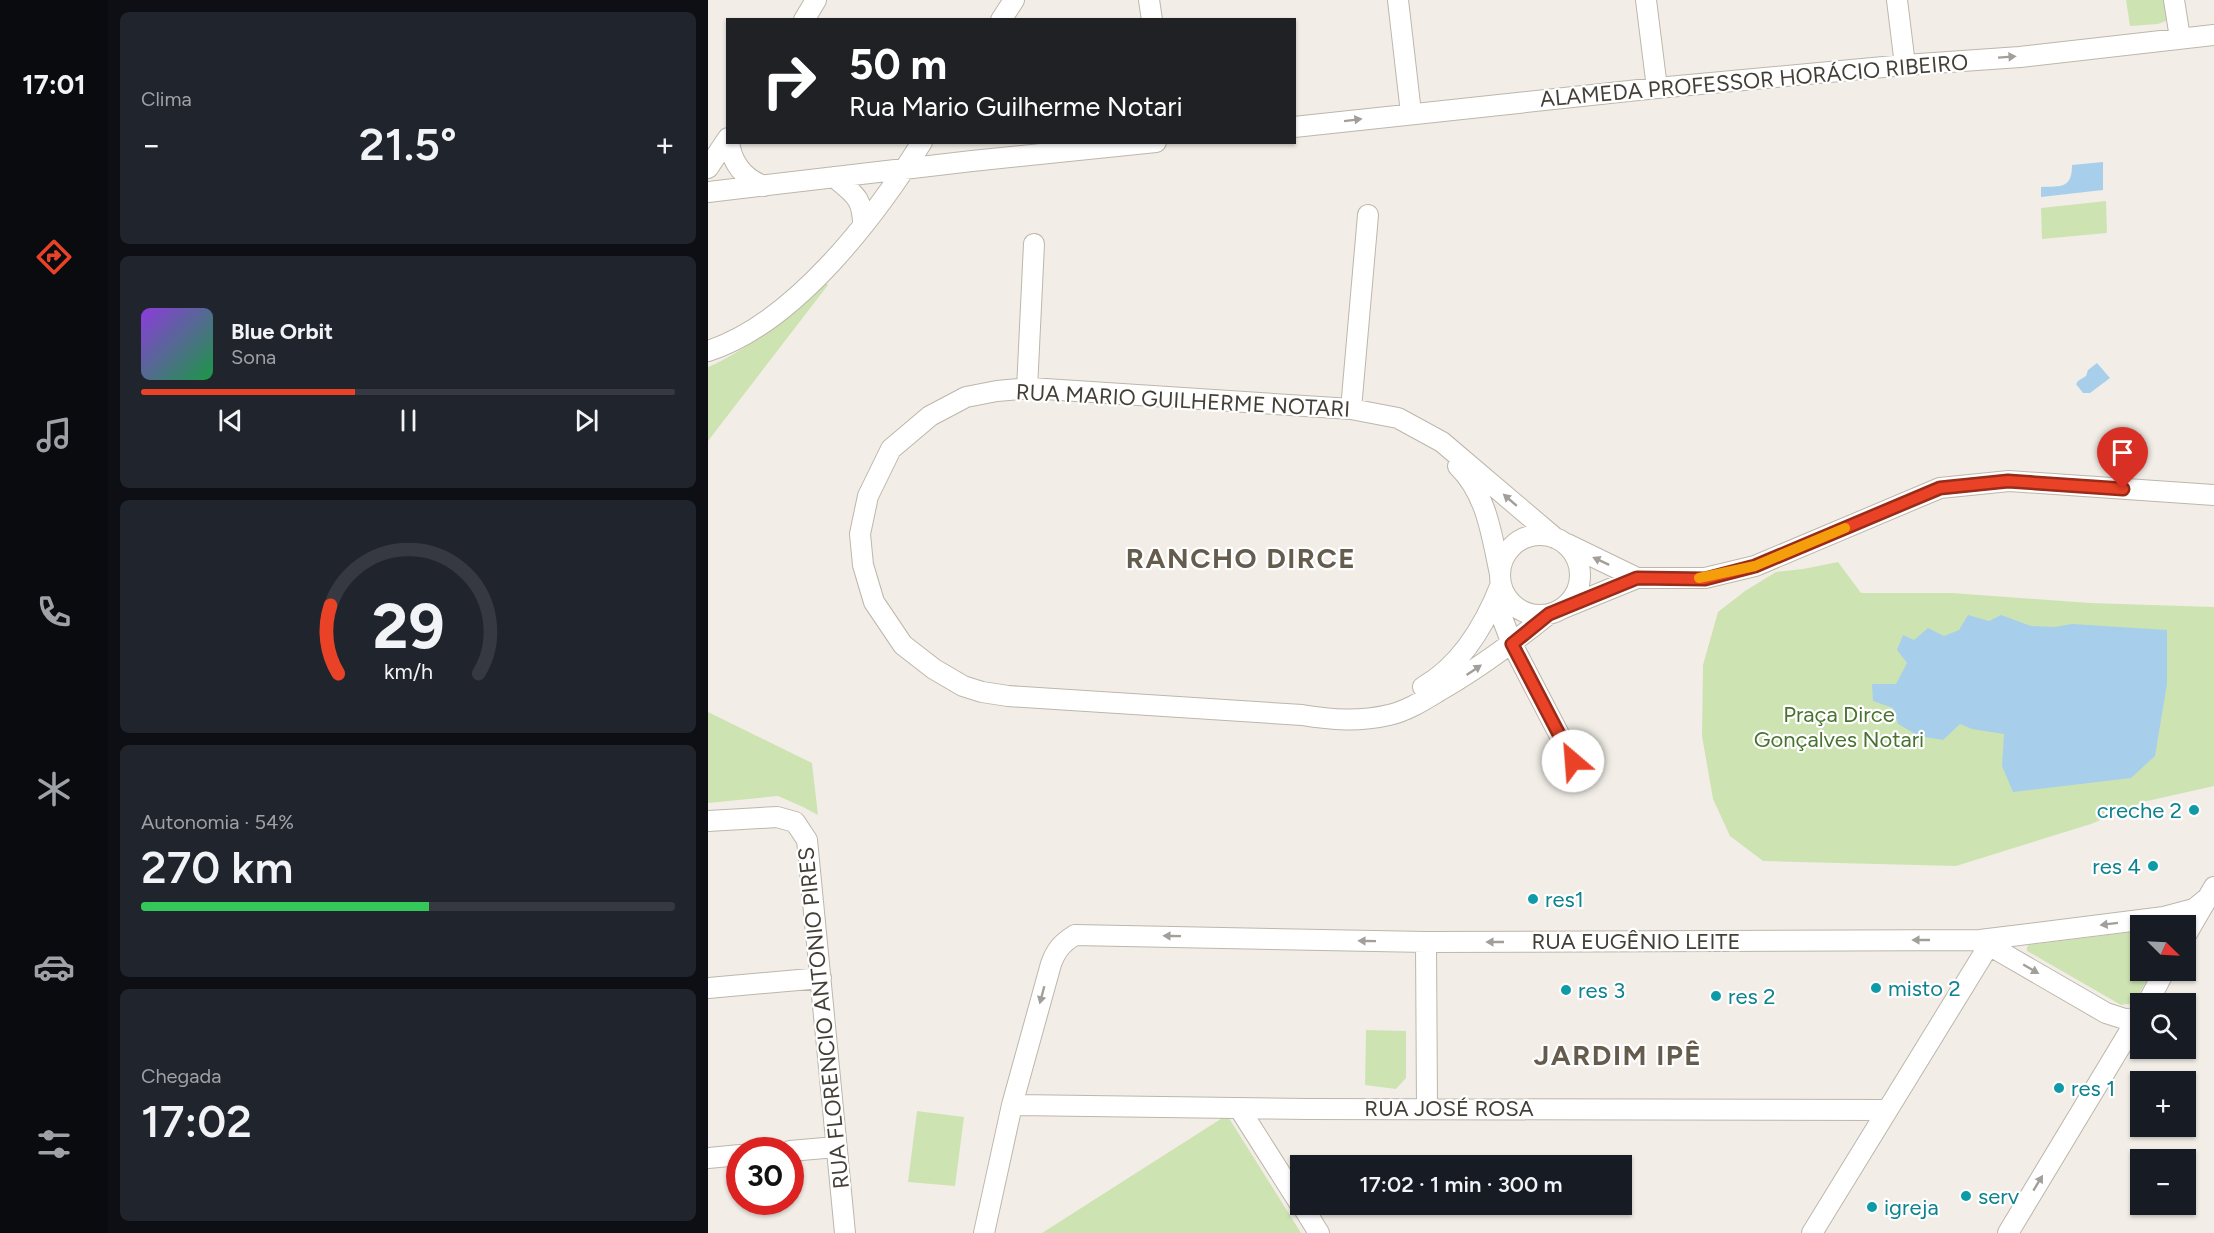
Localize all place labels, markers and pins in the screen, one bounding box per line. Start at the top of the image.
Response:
pin [2097,427,2148,489]
place label: creche 2 [2097,797,2182,824]
marker: creche 2 [2187,803,2201,817]
place label: res 4 [2092,853,2141,880]
marker: res 4 [2146,859,2160,873]
place label: res1 [1545,886,1584,913]
marker: res1 [1526,892,1540,906]
place label: misto 2 [1888,975,1961,1002]
place label: res 3 [1578,977,1625,1004]
marker: misto 2 [1869,981,1883,995]
marker: res 3 [1559,983,1573,997]
place label: res 2 [1728,983,1775,1010]
marker: res 2 [1709,989,1723,1003]
place label: res 1 [2071,1075,2115,1102]
marker: res 1 [2052,1081,2066,1095]
place label: serv [1978,1183,2020,1210]
marker: serv [1959,1189,1973,1203]
place label: igreja [1884,1194,1939,1221]
marker: igreja [1865,1200,1879,1214]

